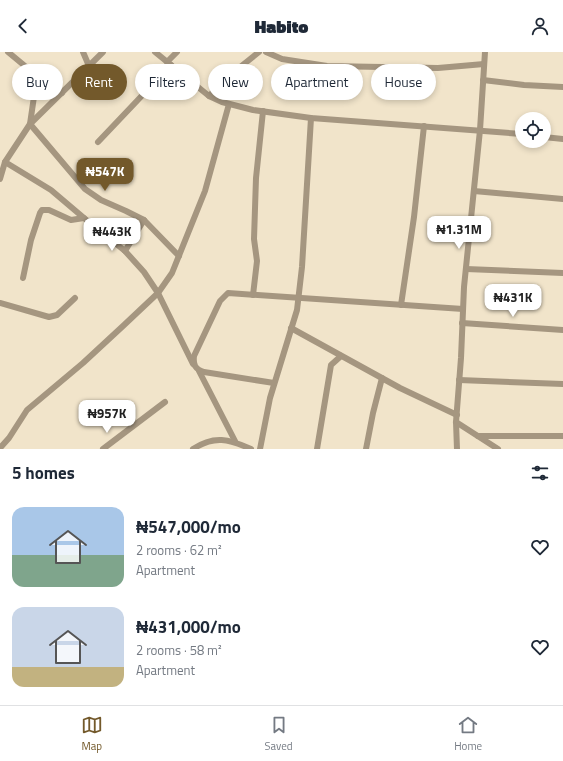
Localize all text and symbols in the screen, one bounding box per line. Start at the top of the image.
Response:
text: Habito [255,13,308,40]
icon: back [12,15,34,37]
icon: person [529,15,551,37]
chip: Buy [12,64,63,100]
chip: Rent [71,64,127,100]
chip: Filters [135,64,200,100]
chip: New [208,64,263,100]
chip: Apartment [271,64,363,100]
chip: House [371,64,436,100]
map controls [515,112,551,148]
button: locate [515,112,551,148]
pin: ₦547K [77,158,133,192]
text: ₦547K [86,161,124,181]
pin: ₦1.31M [426,216,492,250]
pin: ₦443K [84,218,140,252]
text: ₦1.31M [436,219,482,239]
text: ₦443K [93,221,131,241]
pin: ₦431K [485,284,541,318]
text: ₦431K [494,287,532,307]
pin: ₦957K [79,400,135,434]
text: ₦957K [88,403,126,423]
text: 5 homes [12,460,75,486]
icon: filters [529,462,551,484]
text: ₦547,000/mo [136,514,241,540]
icon: home [44,523,92,571]
icon: heart [529,536,551,558]
text: 2 rooms · 62 m² [136,540,222,560]
text: Apartment [136,560,195,580]
text: ₦431,000/mo [136,614,241,640]
icon: home [44,623,92,671]
icon: heart [529,636,551,658]
text: 2 rooms · 58 m² [136,640,222,660]
text: Apartment [136,660,195,680]
tab: Map [81,714,103,754]
tab: Saved [265,714,293,754]
tab: Home [454,714,482,754]

